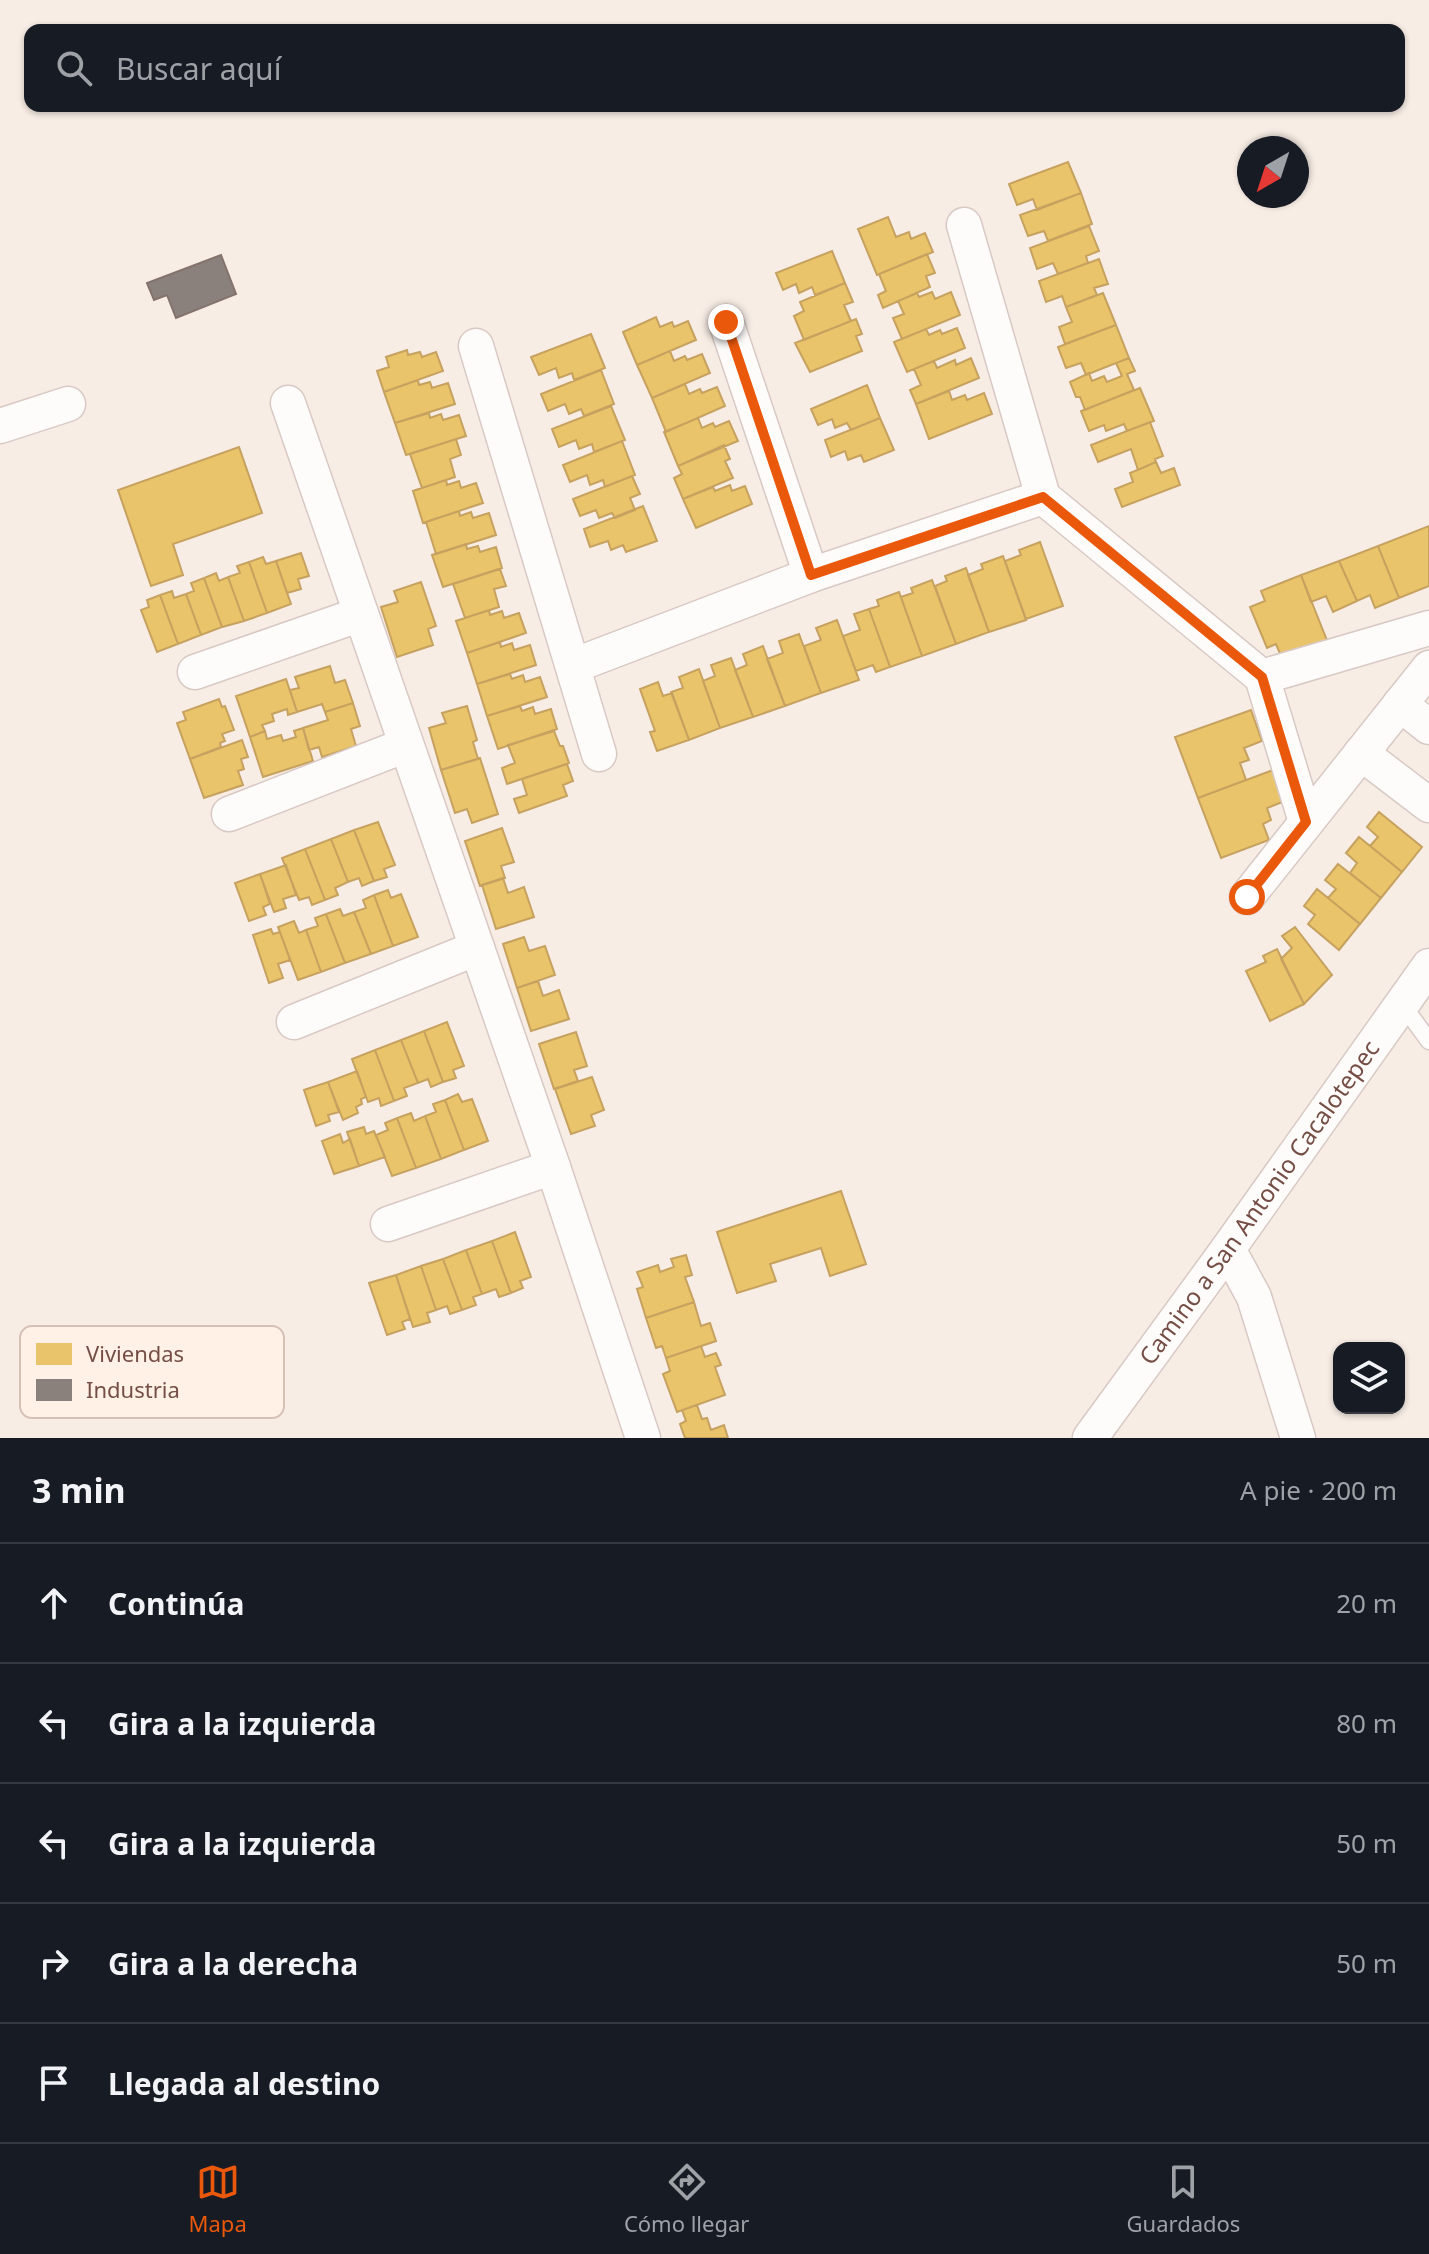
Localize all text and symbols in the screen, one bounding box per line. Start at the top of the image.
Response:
search box [24,24,1405,112]
icon: search [52,46,96,90]
text: Buscar aquí [116,48,281,89]
north arrow [1237,136,1309,208]
route end [708,304,744,340]
route start [1229,879,1265,915]
street label: Camino a San Antonio Cacalotepec [1131,1033,1386,1371]
legend [20,1326,284,1418]
text: Viviendas [86,1338,184,1368]
map controls [1333,1342,1405,1414]
button: layers [1333,1342,1405,1414]
text: Industria [86,1374,180,1404]
text: 3 min [32,1467,126,1513]
text: A pie · 200 m [1240,1472,1397,1508]
icon: ahead [32,1581,76,1625]
text: Continúa [108,1583,244,1624]
text: 20 m [1336,1585,1397,1621]
icon: left [32,1701,76,1745]
text: Gira a la izquierda [108,1703,377,1744]
text: 80 m [1336,1705,1397,1741]
icon: left [32,1821,76,1865]
text: Gira a la izquierda [108,1823,377,1864]
text: 50 m [1336,1825,1397,1861]
icon: right [32,1941,76,1985]
text: Gira a la derecha [108,1943,358,1984]
text: 50 m [1336,1945,1397,1981]
icon: arrive [32,2061,76,2105]
text: Llegada al destino [108,2063,380,2104]
tab: Mapa [189,2160,247,2238]
tab: Cómo llegar [624,2160,749,2238]
tab: Guardados [1127,2160,1240,2238]

